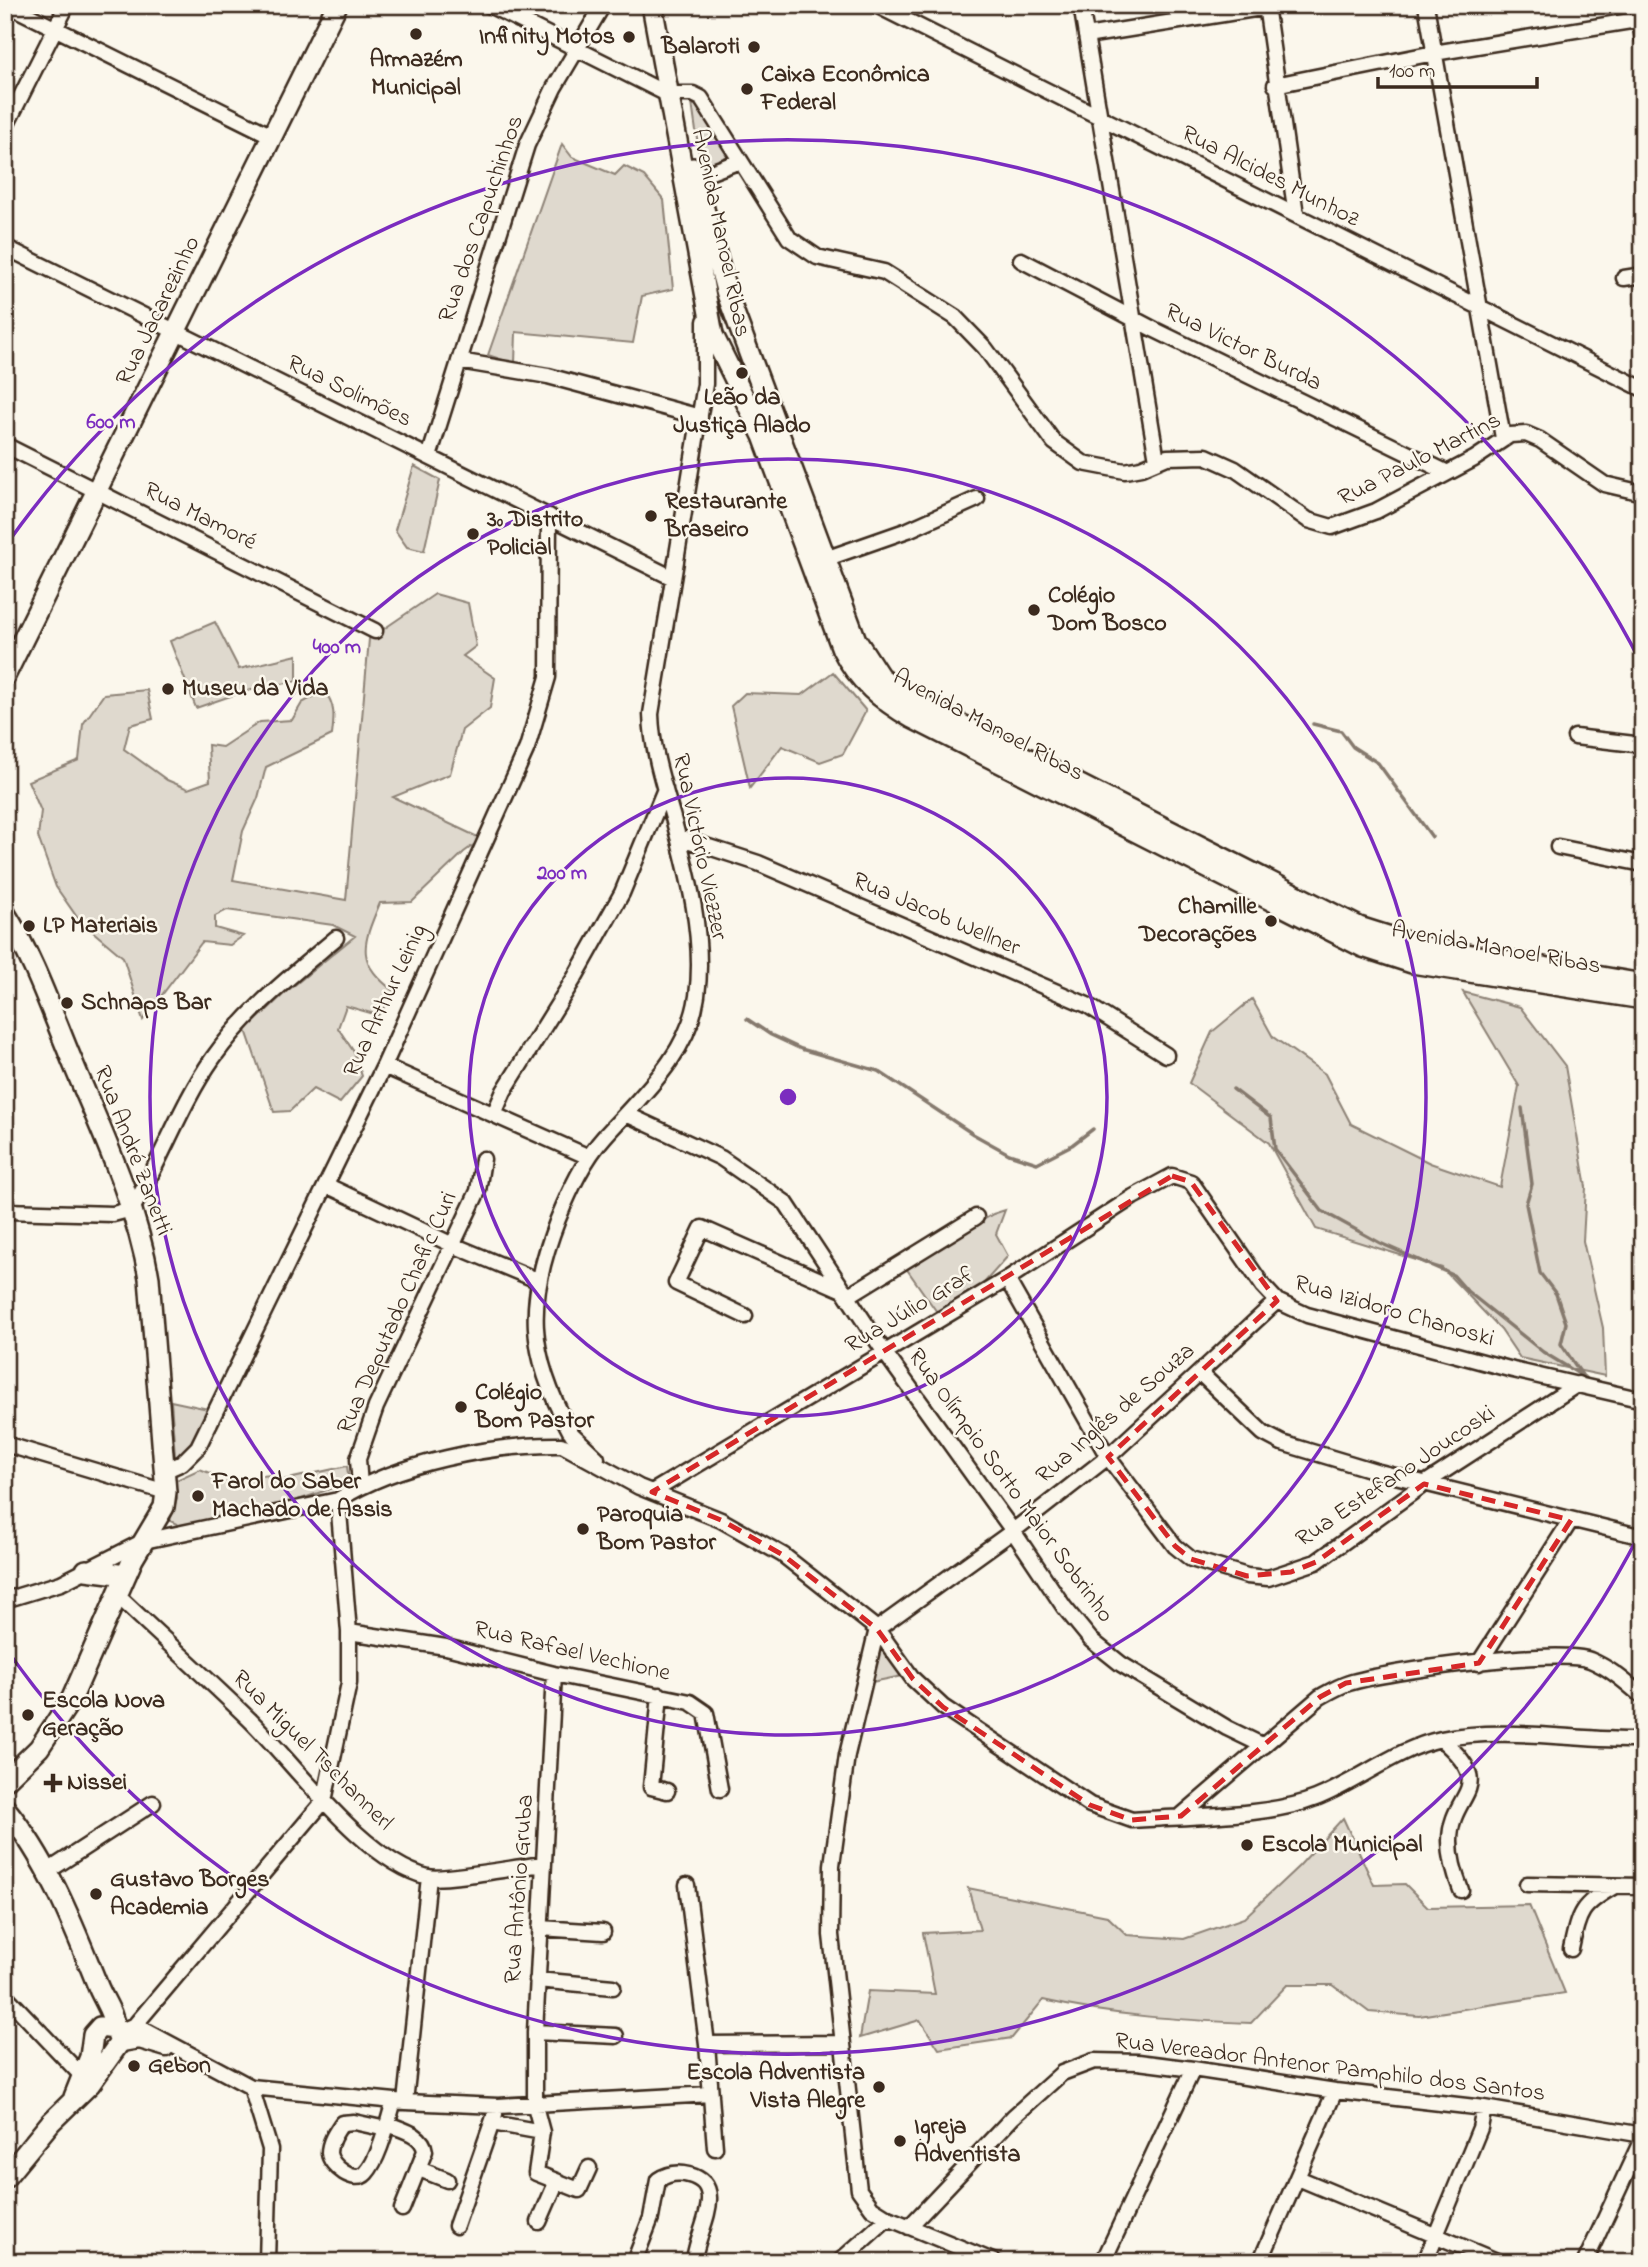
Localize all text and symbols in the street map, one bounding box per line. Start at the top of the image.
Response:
place label: Infinity Motos [479,20,615,56]
marker: Armazém Municipal [408,26,424,42]
marker: Infinity Motos [621,29,637,45]
place label: Balaroti [661,30,740,65]
marker: Balaroti [746,39,762,55]
place label: Armazém Municipal [369,43,463,106]
scale bar [1378,46,1538,90]
text: 100 m [1389,57,1435,87]
place label: Caixa Econômica Federal [760,58,930,121]
marker: Caixa Econômica Federal [739,81,755,97]
street label: Rua dos Capuchinhos [430,111,534,327]
street label: Rua Alcides Munhoz [1175,117,1366,238]
street label: Avenida Manoel Ribas [681,126,759,340]
street label: Rua Jacarezinho [108,230,210,392]
street label: Rua Victor Burda [1158,295,1328,401]
street label: Rua Solimões [280,347,418,437]
marker: Leão da Justiça Alado [734,365,750,381]
place label: Leão da Justiça Alado [673,381,811,444]
street label: Rua Paulo Martins [1332,404,1508,516]
text: 600 m [87,408,135,438]
street label: Rua Mamoré [137,474,263,561]
place label: Restaurante Braseiro [664,485,788,548]
place label: 3º Distrito Policial [486,503,583,566]
marker: Restaurante Braseiro [643,508,659,524]
marker: 3º Distrito Policial [465,526,481,542]
place label: Colégio Dom Bosco [1047,579,1167,642]
marker: Colégio Dom Bosco [1026,602,1042,618]
text: 400 m [313,633,361,663]
street label: Avenida Manoel Ribas [886,661,1090,791]
place label: Museu da Vida [182,672,329,707]
marker: Museu da Vida [160,681,176,697]
street label: Rua Victório Viezzer [662,750,736,944]
text: 200 m [536,859,587,889]
street label: Rua Jacob Wellner [847,864,1026,966]
place label: Chamille Decorações [1138,890,1258,953]
place label: LP Materiais [43,909,158,944]
marker: Chamille Decorações [1263,913,1279,929]
street label: Avenida Manoel Ribas [1388,913,1604,985]
marker: LP Materiais [21,918,37,934]
street label: Rua Arthur Leinig [335,919,437,1083]
place label: Schnaps Bar [81,986,212,1021]
marker: Schnaps Bar [59,995,75,1011]
street label: Rua André Zanetti [83,1061,181,1241]
centre of rings [776,1085,800,1109]
street label: Rua Deputado Chafic Curi [329,1186,467,1440]
street label: Rua Júlio Graf [839,1258,982,1363]
street label: Rua Izidoro Chanoski [1290,1267,1498,1357]
street label: Rua Inglês de Souza [1029,1335,1203,1493]
street label: Rua Olímpio Sotto Maior Sobrinho [898,1341,1122,1631]
place label: Colégio Bom Pastor [474,1376,594,1439]
street label: Rua Estefano Joucoski [1289,1397,1503,1557]
marker: Colégio Bom Pastor [453,1399,469,1415]
place label: Farol do Saber Machado de Assis [211,1465,393,1528]
marker: Farol do Saber Machado de Assis [190,1488,206,1504]
place label: Paroquia Bom Pastor [596,1498,716,1561]
marker: Paroquia Bom Pastor [575,1521,591,1537]
street label: Rua Rafael Vechione [470,1612,674,1692]
street label: Rua Miguel Tschannerl [223,1662,401,1840]
place label: Escola Nova Geração [42,1684,165,1747]
marker: Escola Nova Geração [20,1707,36,1723]
place label: Nissei [67,1766,127,1801]
marker: Nissei [45,1775,61,1791]
street label: Rua Antônio Gruba [496,1793,544,1985]
place label: Escola Municipal [1261,1828,1423,1863]
marker: Escola Municipal [1239,1837,1255,1853]
place label: Gustavo Borges Academia [110,1863,270,1926]
marker: Gustavo Borges Academia [88,1886,104,1902]
street label: Rua Vereador Antenor Pamphilo dos Santos [1113,2024,1547,2112]
place label: Gebon [148,2049,211,2084]
place label: Escola Adventista Vista Alegre [686,2056,866,2120]
marker: Gebon [126,2058,142,2074]
marker: Escola Adventista Vista Alegre [871,2079,887,2095]
place label: Igreja Adventista [914,2110,1021,2173]
marker: Igreja Adventista [892,2133,908,2149]

